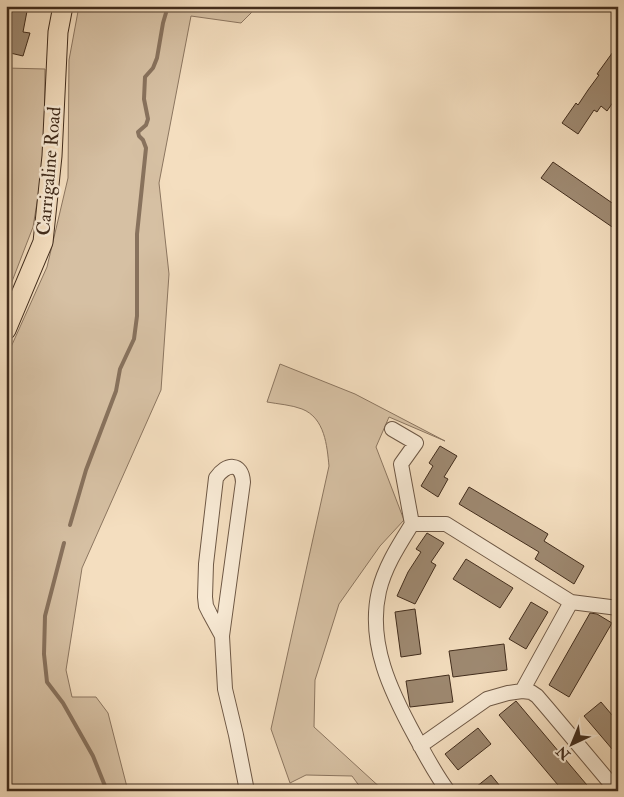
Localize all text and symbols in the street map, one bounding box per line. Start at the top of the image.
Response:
street label: Carrigaline Road [31,105,67,237]
north arrow [546,720,596,770]
text: N [553,742,574,764]

